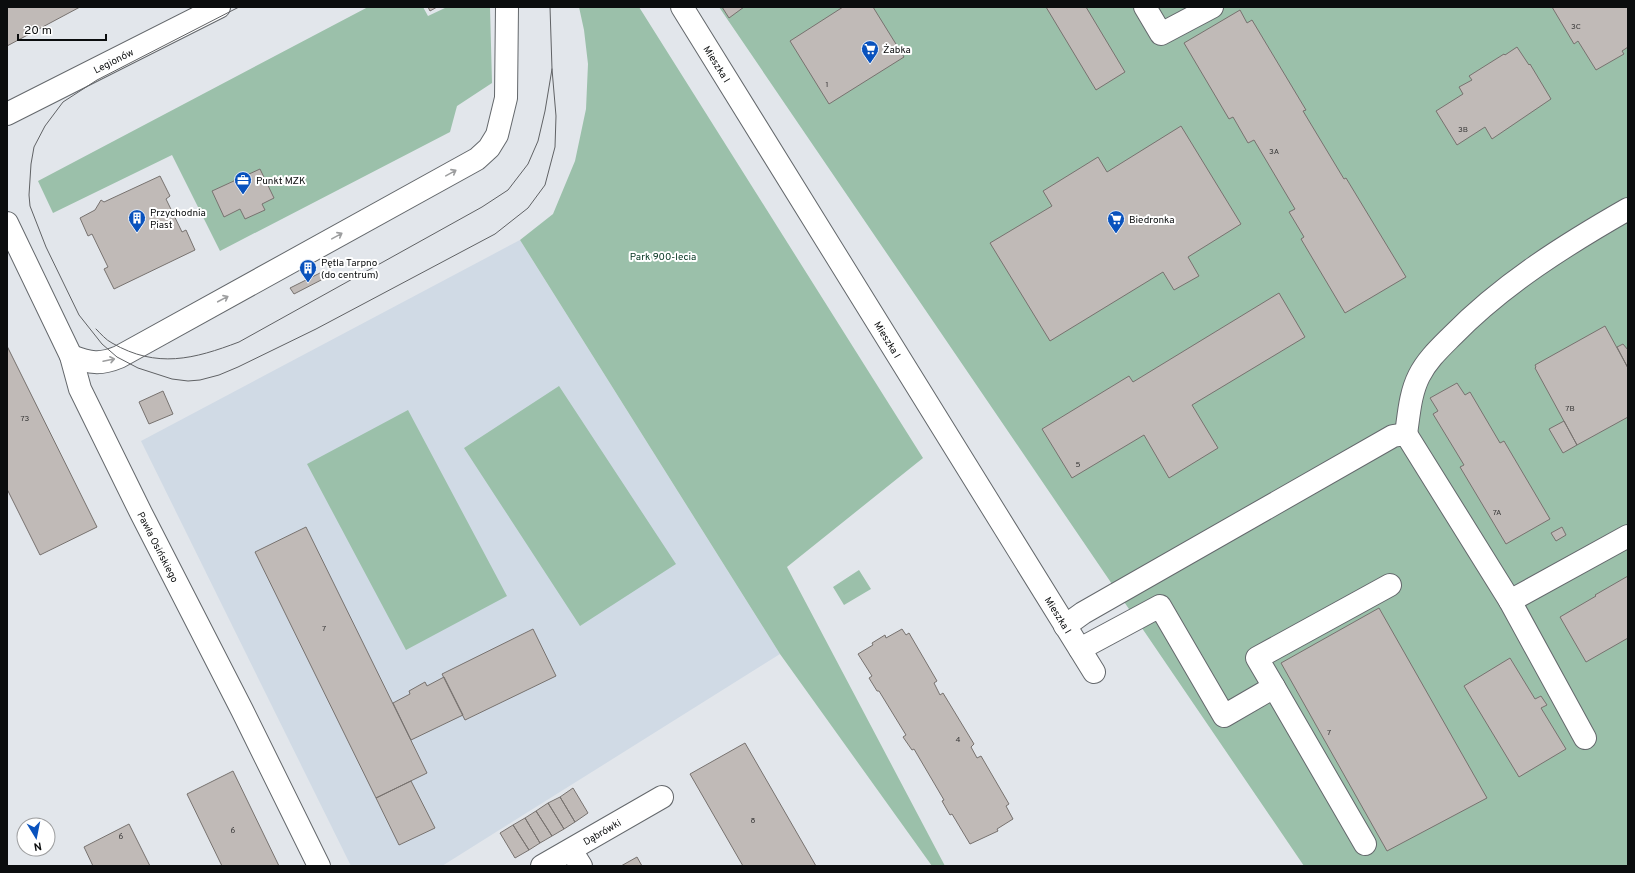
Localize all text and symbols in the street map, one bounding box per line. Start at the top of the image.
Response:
scale bar [18,16,106,42]
house number: 3C [1571,22,1581,32]
text: 20 m [24,23,52,39]
supermarket icon: Żabka [860,39,880,64]
street label: Mieszka I [700,44,732,86]
place label: Żabka [883,44,911,57]
street label: Legionów [92,46,136,77]
house number: 1 [826,80,828,90]
house number: 3B [1458,125,1468,135]
house number: 3A [1269,147,1280,157]
one-way arrow [445,169,457,177]
office icon: Punkt MZK [233,170,253,195]
place label: Punkt MZK [256,175,306,188]
place label: Przychodnia Piast [150,207,206,232]
building icon: Przychodnia Piast [127,208,147,233]
supermarket icon: Biedronka [1106,209,1126,234]
place label: Biedronka [1129,214,1174,227]
one-way arrow [331,232,343,240]
park label: Park 900-lecia [630,251,696,264]
place label: Pętla Tarpno (do centrum) [321,257,379,282]
building icon: Pętla Tarpno (do centrum) [298,258,318,283]
one-way arrow [217,295,229,302]
street label: Mieszka I [870,319,903,361]
one-way arrow [102,356,115,364]
house number: 7B [1565,404,1575,414]
house number: 73 [21,414,30,424]
house number: 5 [1076,460,1081,470]
house number: 7A [1493,508,1502,518]
street label: Pawła Osińskiego [133,510,181,586]
street label: Mieszka I [1041,595,1074,636]
house number: 7 [322,624,326,634]
house number: 7 [1327,728,1331,738]
house number: 4 [956,735,961,745]
house number: 8 [751,816,756,826]
north arrow [16,817,56,857]
street label: Dąbrówki [581,817,624,849]
house number: 6 [231,826,236,836]
house number: 6 [119,832,124,842]
text: N [32,838,43,853]

